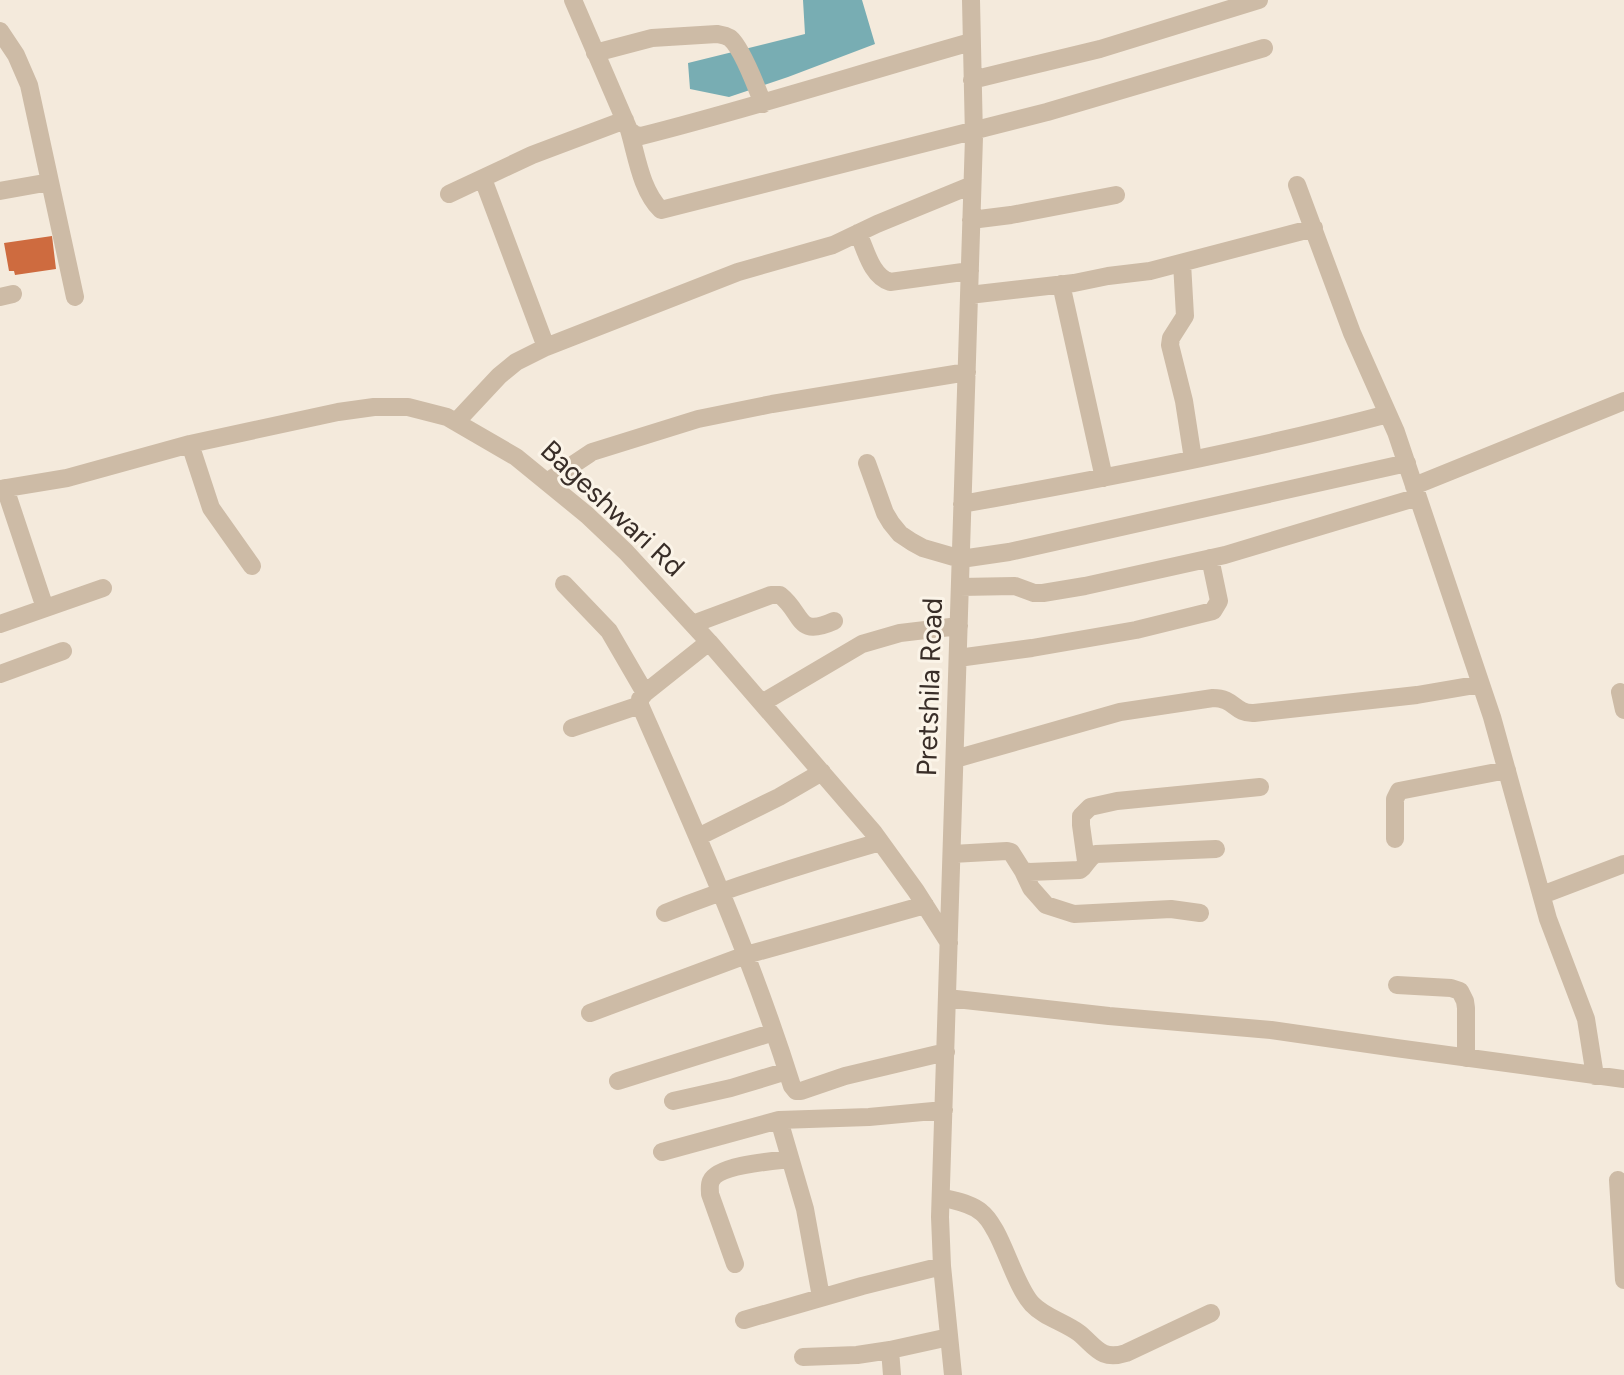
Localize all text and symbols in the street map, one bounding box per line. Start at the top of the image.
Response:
street label: Bageshwari Rd [534,433,692,583]
street label: Pretshila Road [909,597,949,777]

